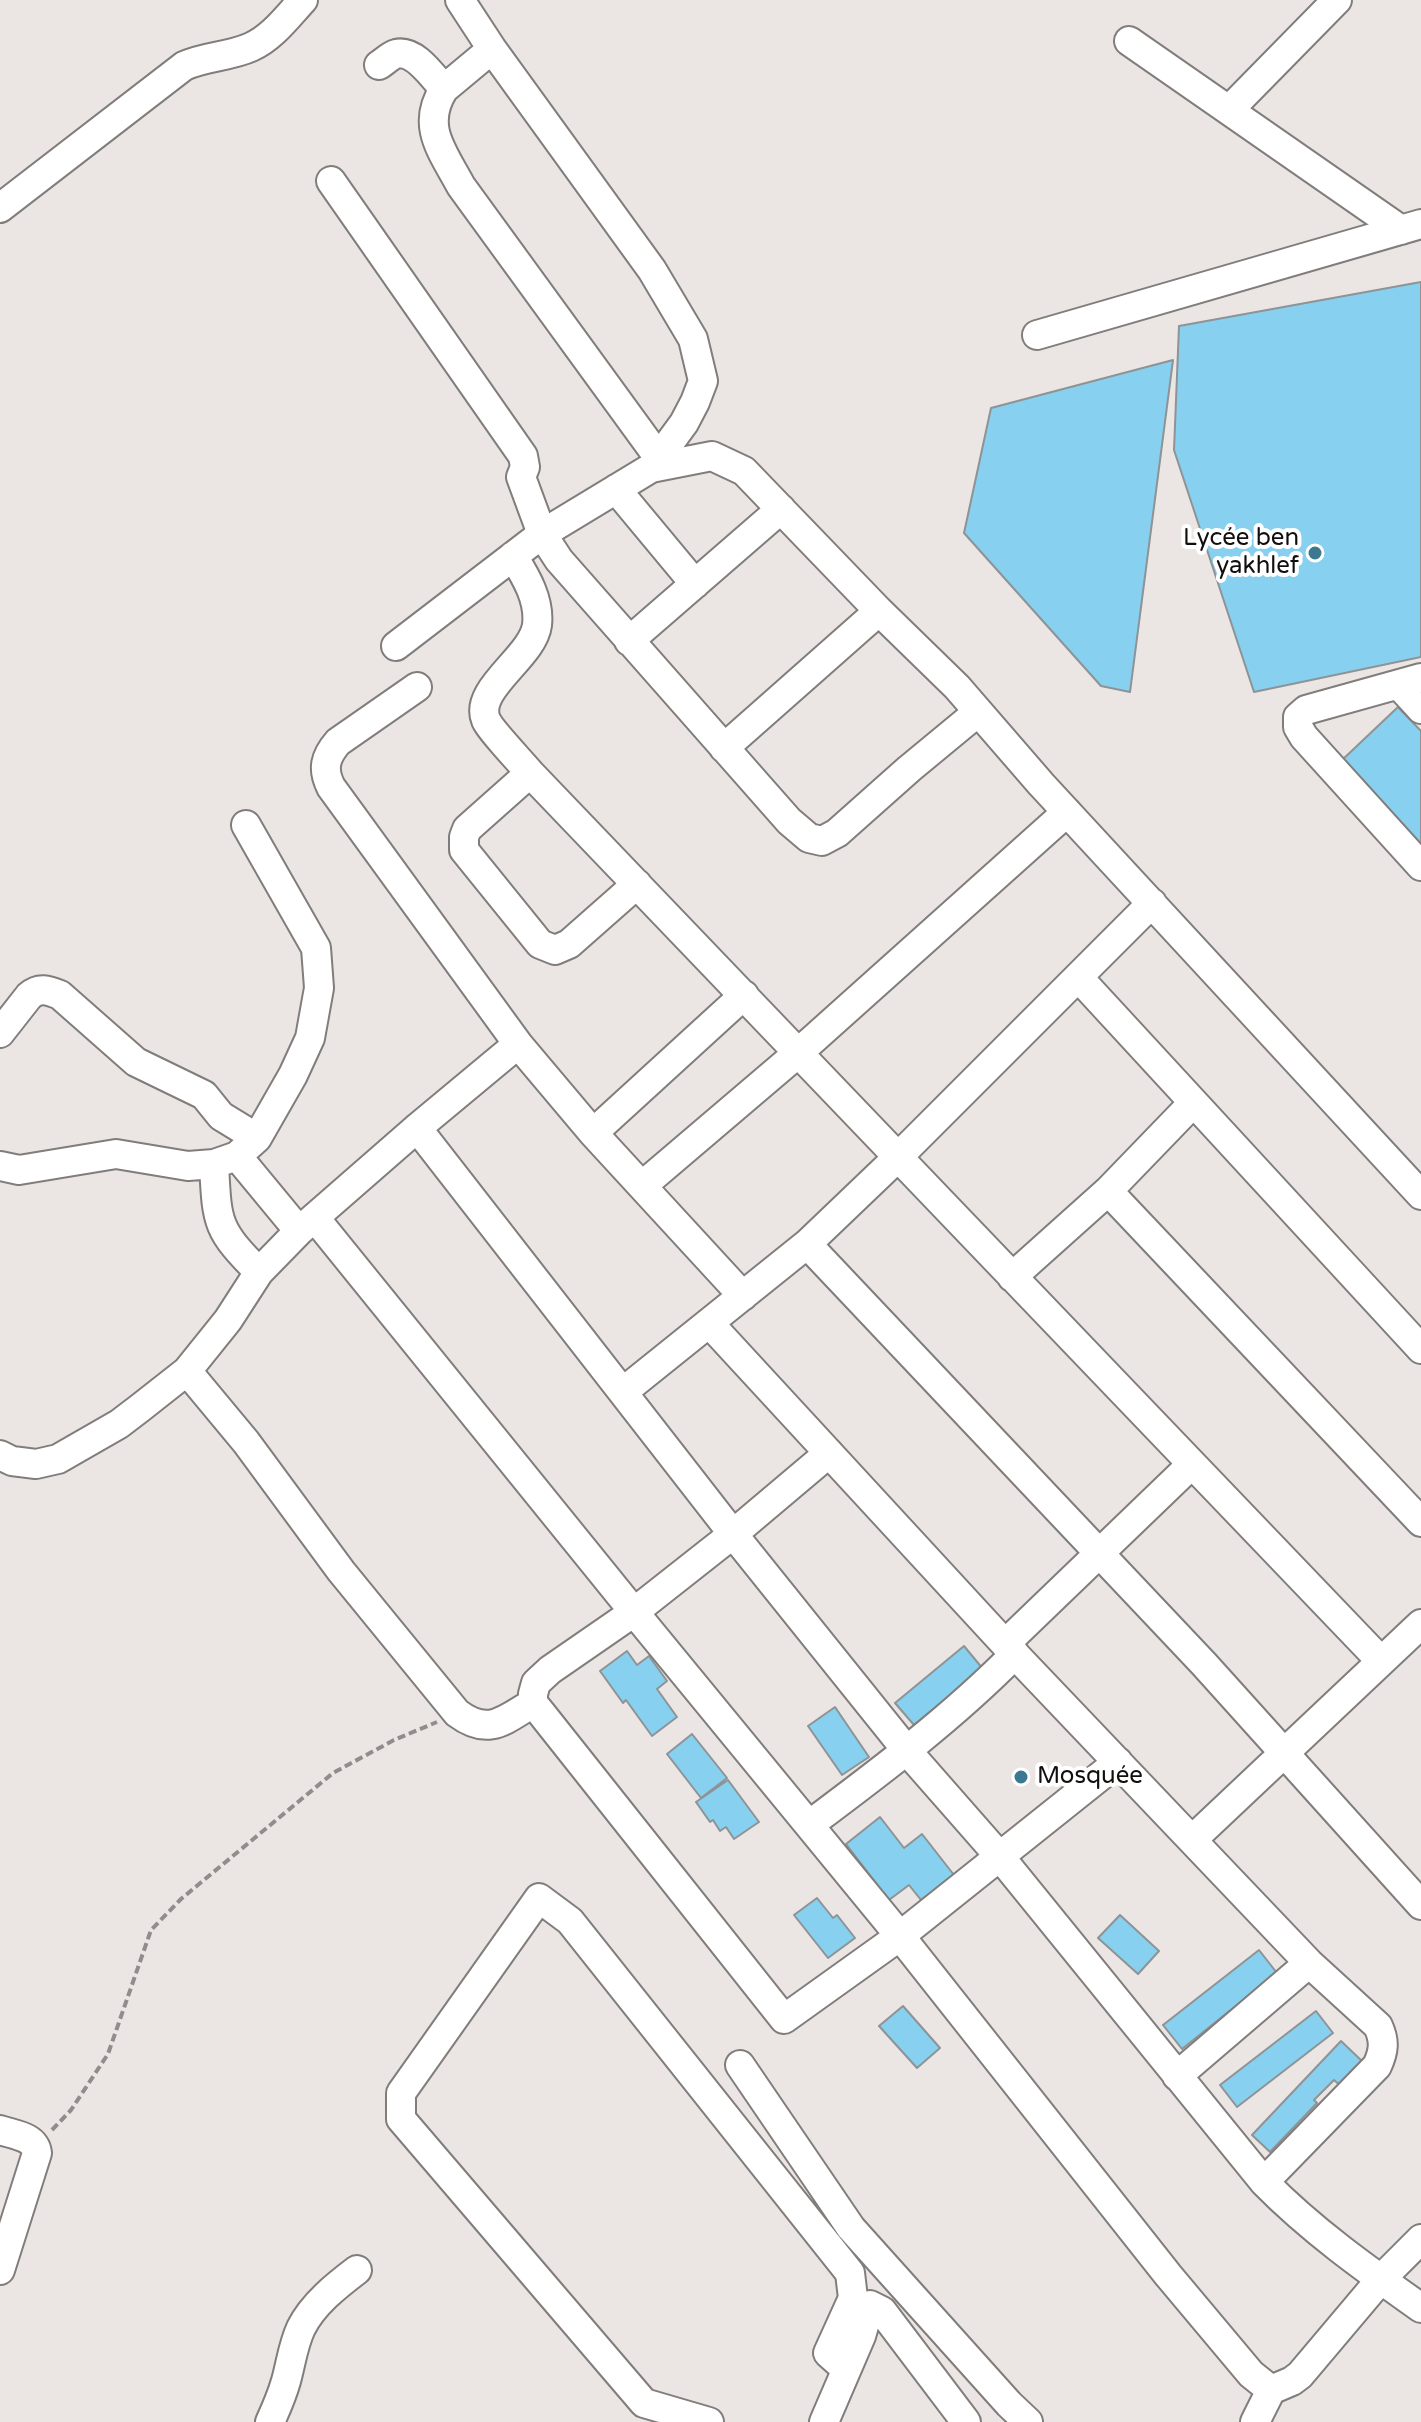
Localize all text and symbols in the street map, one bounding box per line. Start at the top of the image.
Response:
place label: Lycée ben yakhlef [1183,525,1299,581]
marker: Lycée ben yakhlef [1306,544,1324,562]
place label: Mosquée [1037,1763,1143,1791]
marker: Mosquée [1012,1768,1030,1786]

